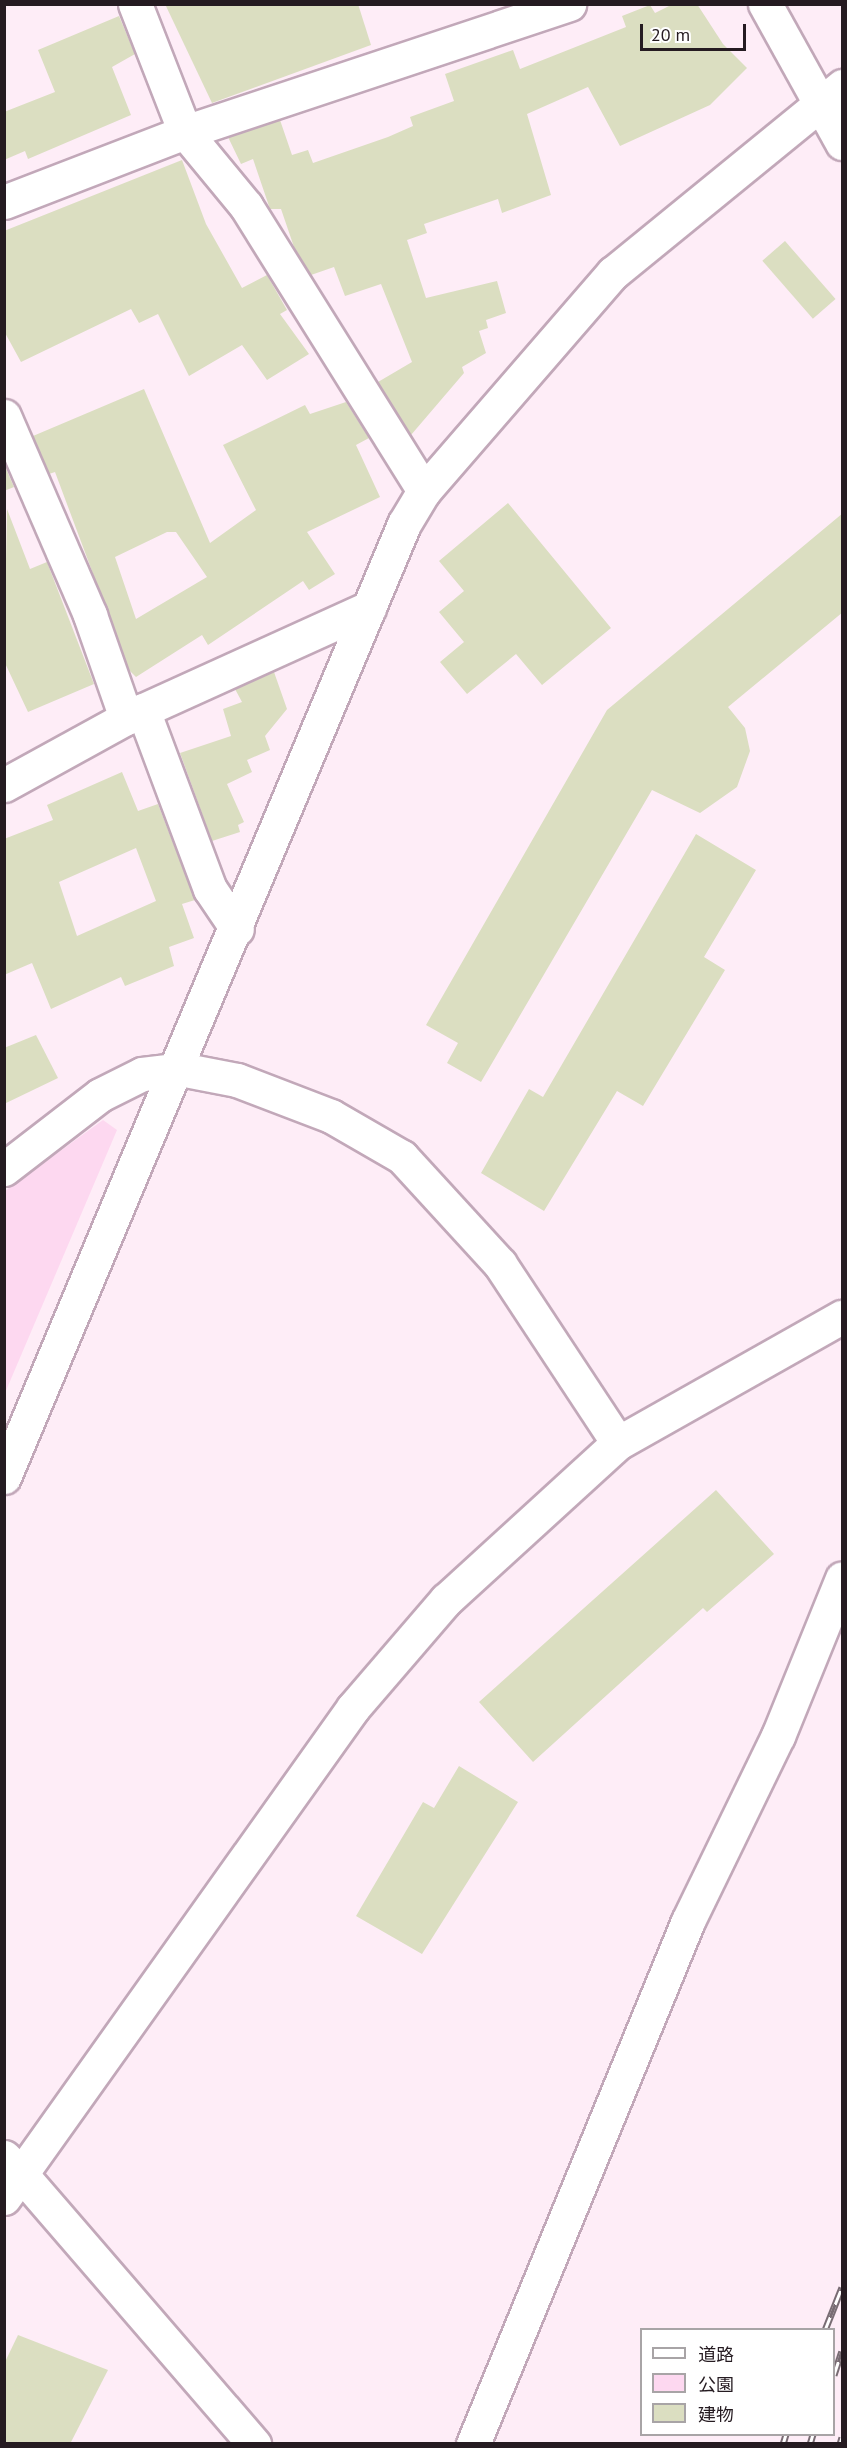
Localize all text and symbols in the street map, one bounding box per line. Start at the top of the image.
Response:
scale bar [643,12,750,50]
text: 20 m [651,23,690,46]
legend [640,2328,835,2436]
text: 道路 [698,2343,734,2366]
text: 公園 [698,2373,734,2396]
text: 建物 [698,2403,734,2426]

